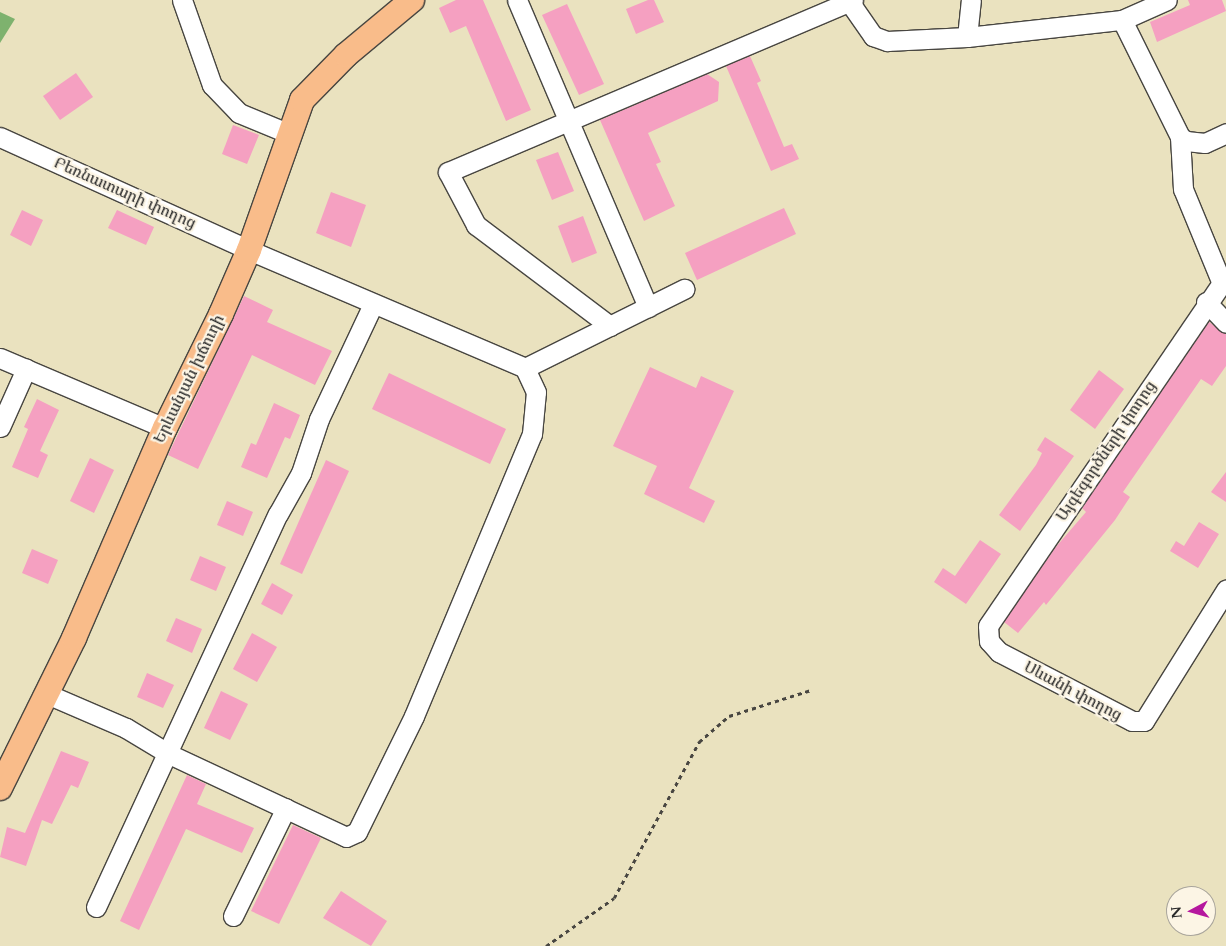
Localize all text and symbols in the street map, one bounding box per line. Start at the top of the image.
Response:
street label: Բեռնատարի փողոց [51,153,199,233]
street label: Երևանյան խճուղի [150,312,228,446]
street label: Այգեգործների փողոց [1052,377,1160,525]
street label: Սևանի փողոց [1021,657,1125,725]
north arrow [1166,886,1216,936]
text: N [1166,905,1187,920]

